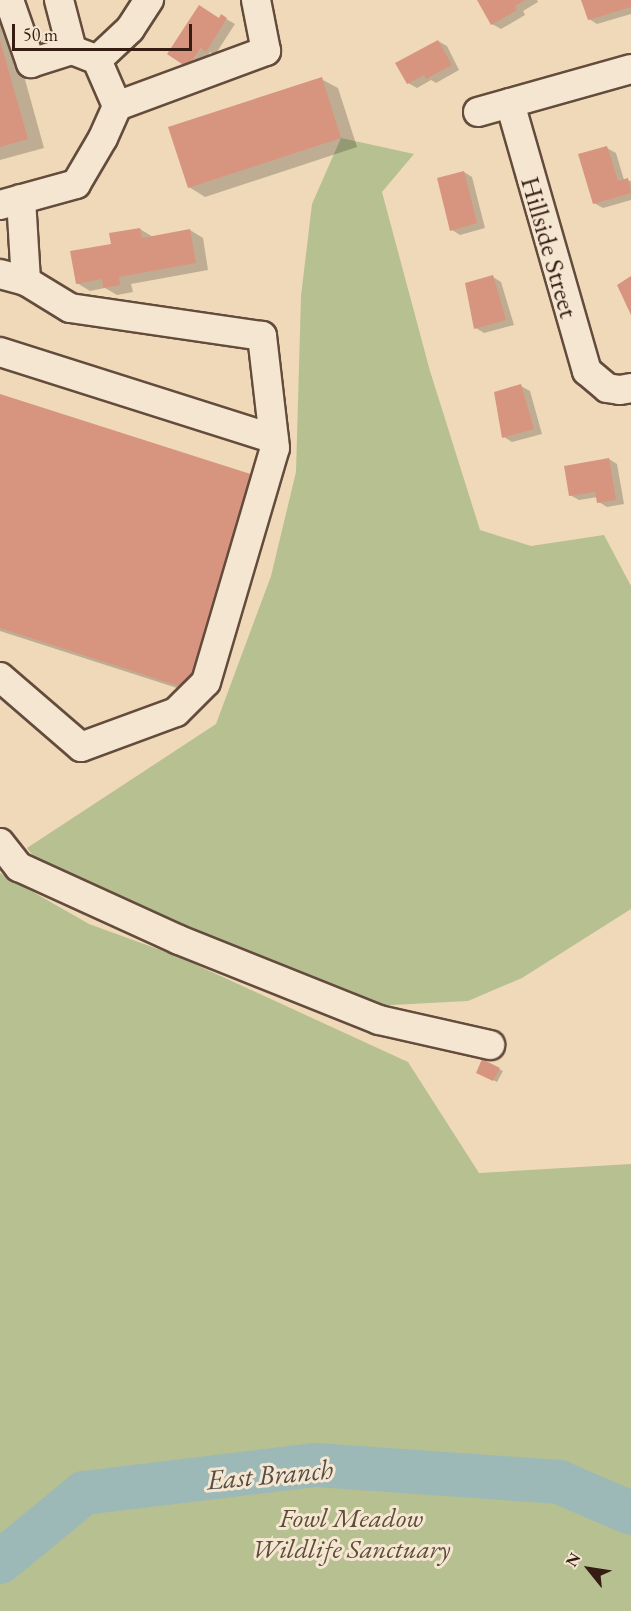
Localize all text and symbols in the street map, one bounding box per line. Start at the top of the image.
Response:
scale bar [15,12,195,50]
text: 50 m [23,23,58,46]
street label: Hillside Street [514,173,586,321]
water label: East Branch [205,1452,335,1496]
park label: Fowl Meadow Wildlife Sanctuary [251,1501,451,1564]
north arrow [559,1539,619,1599]
text: N [561,1549,585,1571]

